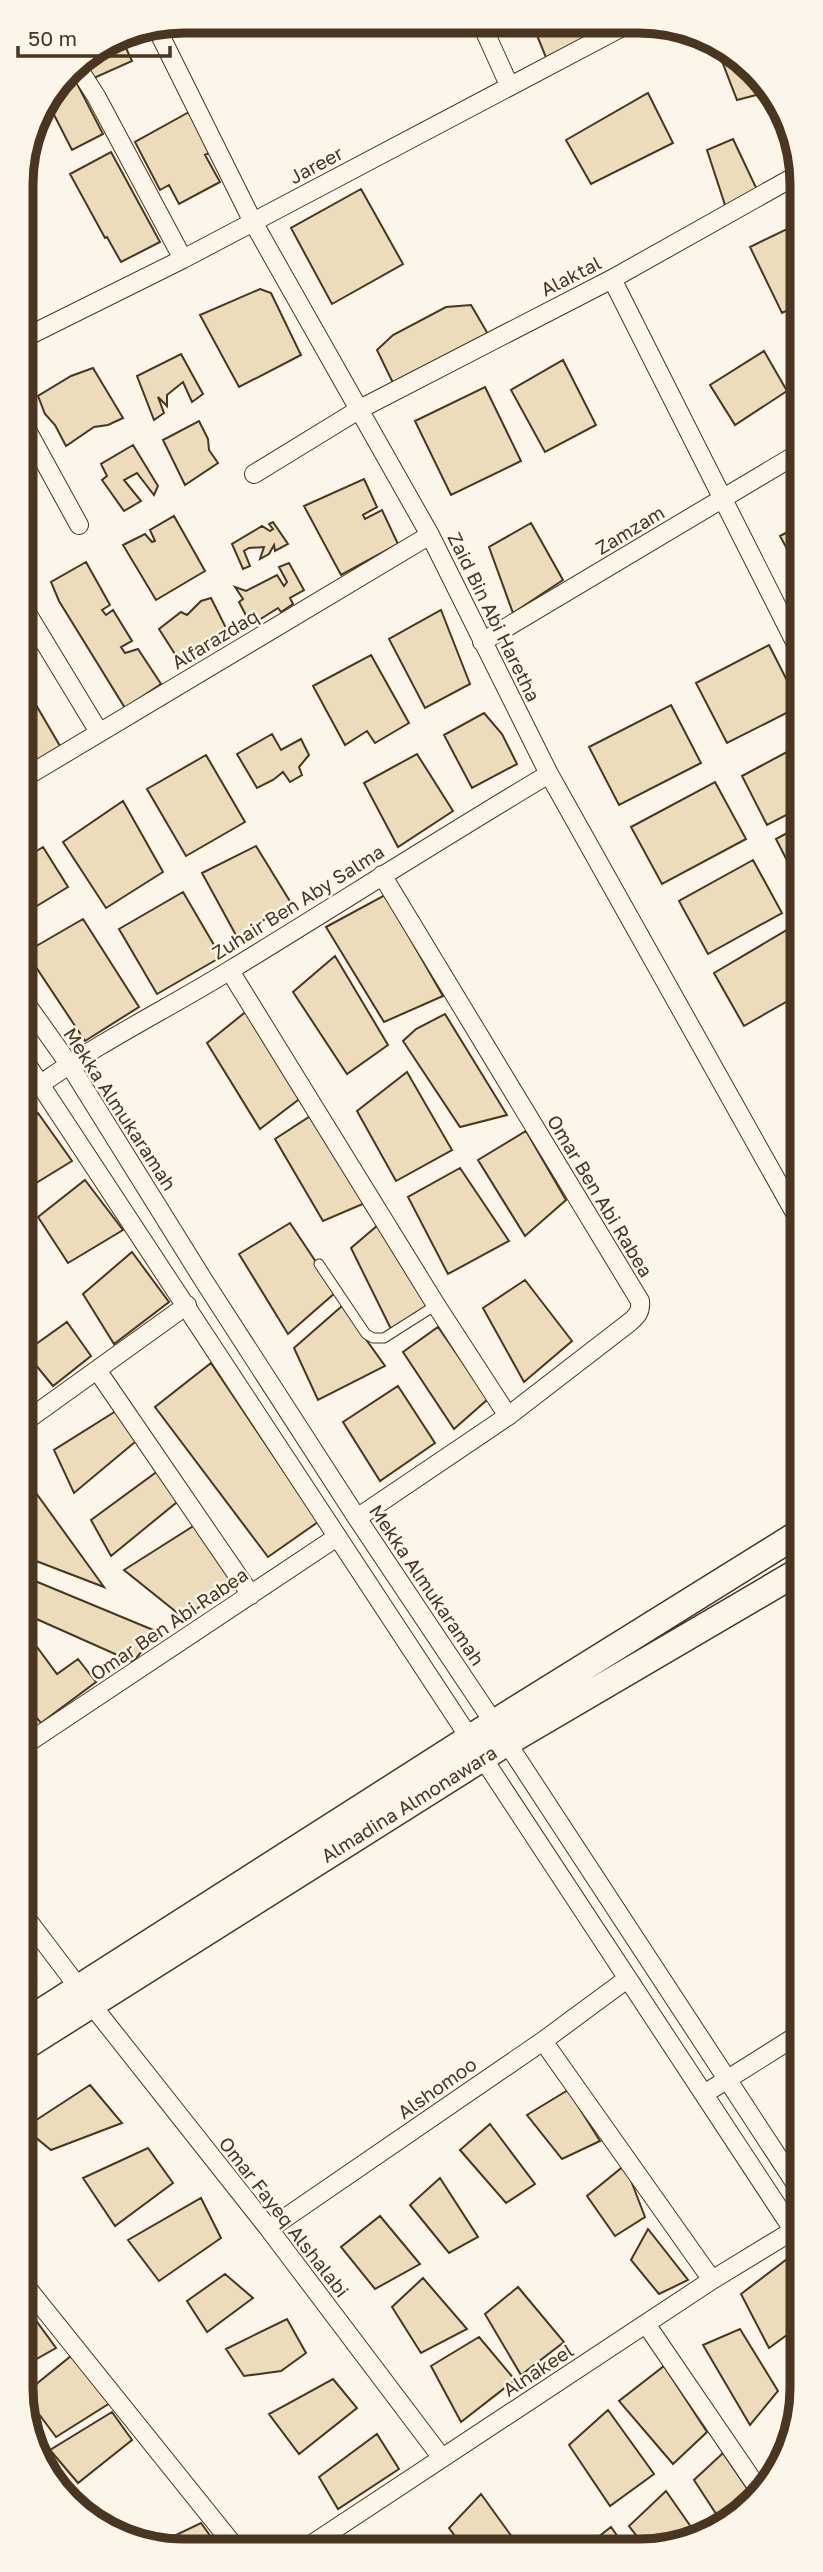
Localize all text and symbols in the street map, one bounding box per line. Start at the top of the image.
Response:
scale bar [18,14,170,58]
text: 50 m [28,25,77,51]
street label: Jareer [285,141,347,188]
street label: Alaktal [537,251,605,300]
street label: Zamzam [591,500,668,559]
street label: Zaid Bin Abi Haretha [443,528,545,705]
street label: Alfarazdaq [167,604,262,673]
street label: Zuhair Ben Aby Salma [208,839,388,964]
street label: Mekka Almukaramah [59,1023,182,1194]
street label: Omar Ben Abi Rabea [543,1110,658,1281]
street label: Mekka Almukaramah [365,1500,490,1670]
street label: Omar Ben Abi Rabea [86,1562,252,1685]
street label: Almadina Almonawara [317,1740,501,1867]
street label: Alshomoo [393,2052,481,2123]
street label: Omar Fayeq Alshalabi [215,2132,354,2302]
street label: Alnakeel [498,2338,577,2401]

